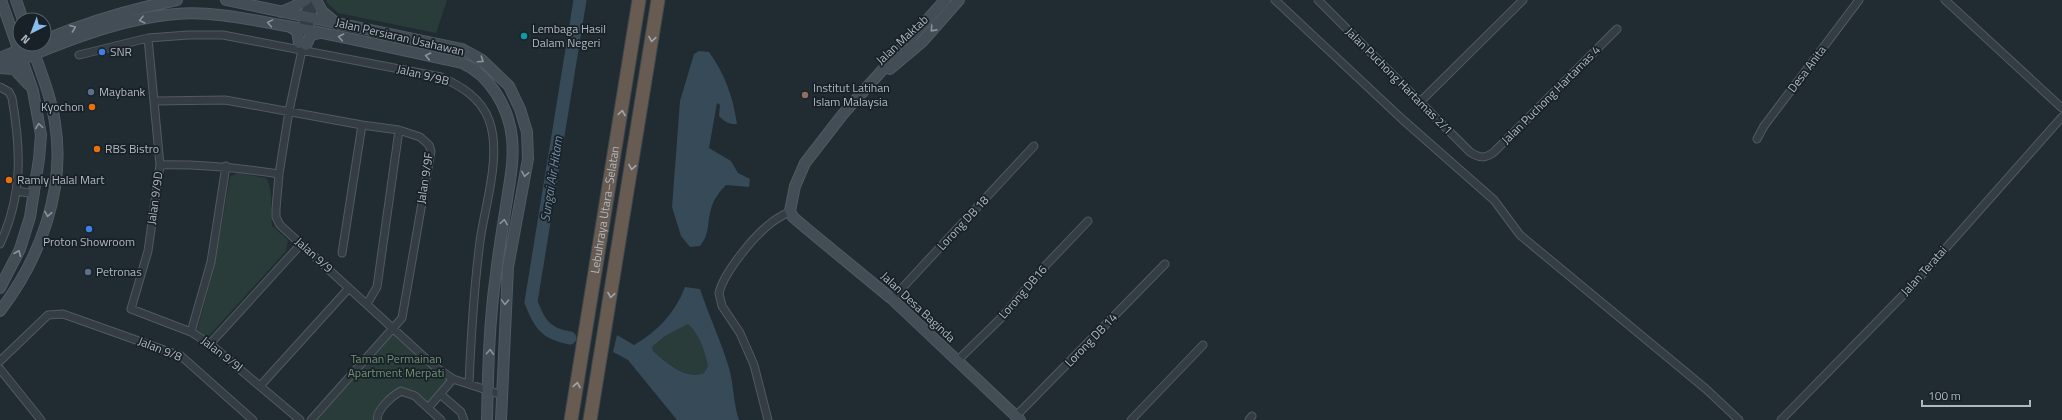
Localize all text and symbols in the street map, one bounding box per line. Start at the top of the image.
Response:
street label: Jalan Maktab [871,10,932,69]
north arrow [12,12,52,52]
street label: Jalan Persiaran Usahawan [334,12,466,61]
one-way arrow [138,15,145,23]
one-way arrow [267,19,273,28]
place label: Lembaga Hasil Dalam Negeri [532,19,606,52]
street label: Jalan Puchong Hartamas 2/1 [1341,23,1457,139]
one-way arrow [931,24,938,32]
one-way arrow [70,25,77,33]
text: N [17,31,33,48]
marker: Lembaga Hasil Dalam Negeri [519,31,529,41]
one-way arrow [338,33,344,42]
one-way arrow [648,35,657,42]
street label: Jalan Puchong Hartamas 4 [1497,41,1605,149]
street label: Desa Anita [1783,41,1831,96]
place label: SNR [110,42,132,61]
marker: SNR [97,47,107,57]
one-way arrow [425,52,431,60]
one-way arrow [477,55,484,63]
street label: Jalan 9/9B [395,59,451,90]
place label: Institut Latihan Islam Malaysia [813,78,890,111]
place label: Maybank [99,82,146,101]
marker: Maybank [86,87,96,97]
marker: Institut Latihan Islam Malaysia [800,90,810,100]
place label: Kyochon [41,97,84,116]
marker: Kyochon [87,102,97,112]
one-way arrow [617,110,625,116]
one-way arrow [35,123,44,129]
water label: Sungai Air Hitam [534,134,568,223]
place label: RBS Bistro [105,139,159,158]
marker: RBS Bistro [92,144,102,154]
street label: Lebuhraya Utara–Selatan [585,145,624,275]
street label: Jalan 9/9F [411,151,438,205]
one-way arrow [628,164,636,170]
place label: Ramly Halal Mart [17,170,105,189]
street label: Jalan 9/9D [141,170,168,226]
one-way arrow [521,171,529,177]
marker: Ramly Halal Mart [4,175,14,185]
street label: Lorong DB 18 [932,191,993,254]
one-way arrow [45,211,53,217]
one-way arrow [499,219,507,226]
marker: Proton Showroom [84,224,94,234]
place label: Proton Showroom [43,232,135,251]
street label: Jalan 9/9 [291,232,338,277]
street label: Jalan Teratai [1896,241,1951,300]
one-way arrow [13,250,21,258]
street label: Lorong DB16 [994,260,1052,323]
place label: Petronas [96,262,142,281]
marker: Petronas [83,267,93,277]
street label: Jalan Desa Baginda [877,267,960,346]
one-way arrow [607,292,616,298]
one-way arrow [501,299,510,305]
street label: Lorong DB 14 [1060,308,1122,371]
street label: Jalan 9/8 [135,331,185,366]
street label: Jalan 9/9I [197,331,247,376]
park label: Taman Permainan Apartment Merpati [348,349,444,382]
one-way arrow [486,349,495,355]
one-way arrow [572,382,581,388]
scale bar [1922,382,2030,408]
text: 100 m [1928,386,1961,405]

